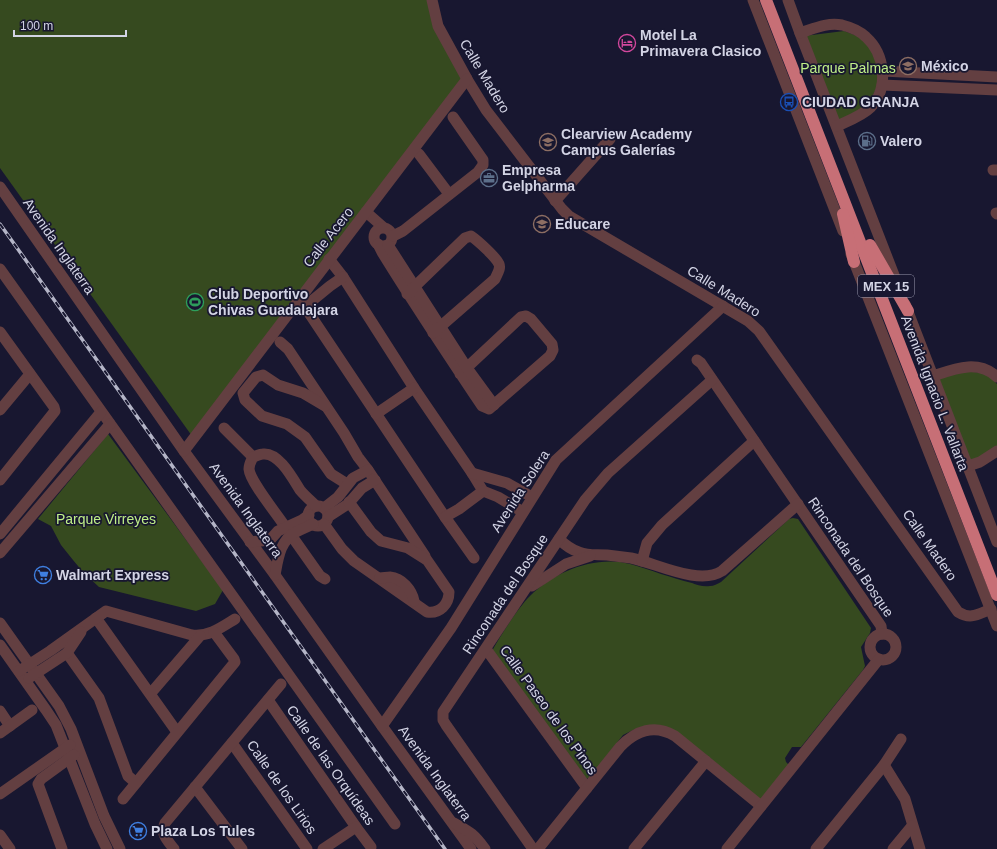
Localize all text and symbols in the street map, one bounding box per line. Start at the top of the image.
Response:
scale bar [14,12,126,38]
text: 100 m [20,19,53,33]
place label: Motel La Primavera Clasico [640,27,761,59]
hotel icon: Motel La Primavera Clasico [617,33,637,53]
street label: Calle Madero [457,36,513,116]
school or university icon: México [898,56,918,76]
place label: México [921,58,968,74]
park label: Parque Palmas [800,60,896,76]
bus stop icon: CIUDAD GRANJA [779,92,799,112]
place label: CIUDAD GRANJA [802,94,919,110]
place label: Clearview Academy Campus Galerías [561,126,692,158]
fuel station icon: Valero [857,131,877,151]
school or university icon: Clearview Academy Campus Galerías [538,132,558,152]
place label: Valero [880,133,922,149]
place label: Empresa Gelpharma [502,162,575,194]
office icon: Empresa Gelpharma [479,168,499,188]
street label: Avenida Inglaterra [20,195,98,297]
street label: Calle Acero [300,204,356,270]
school or university icon: Educare [532,214,552,234]
place label: Educare [555,216,610,232]
street label: Calle Madero [684,262,764,320]
road number: MEX 15 [858,275,914,297]
place label: Club Deportivo Chivas Guadalajara [208,286,338,318]
sports icon: Club Deportivo Chivas Guadalajara [185,292,205,312]
street label: Avenida Ignacio L. Vallarta [898,313,972,473]
street label: Avenida Solera [488,447,553,535]
street label: Avenida Inglaterra [206,459,286,561]
street label: Rinconada del Bosque [805,494,897,620]
street label: Calle Madero [900,506,961,584]
park label: Parque Virreyes [56,511,156,527]
street label: Rinconada del Bosque [459,531,551,657]
supermarket icon: Walmart Express [33,565,53,585]
place label: Walmart Express [56,567,169,583]
street label: Calle Paseo de los Pinos [497,642,601,778]
street label: Calle de las Orquídeas [284,702,378,828]
street label: Avenida Inglaterra [395,722,475,824]
street label: Calle de los Lirios [244,737,320,837]
supermarket icon: Plaza Los Tules [128,821,148,841]
place label: Plaza Los Tules [151,823,255,839]

